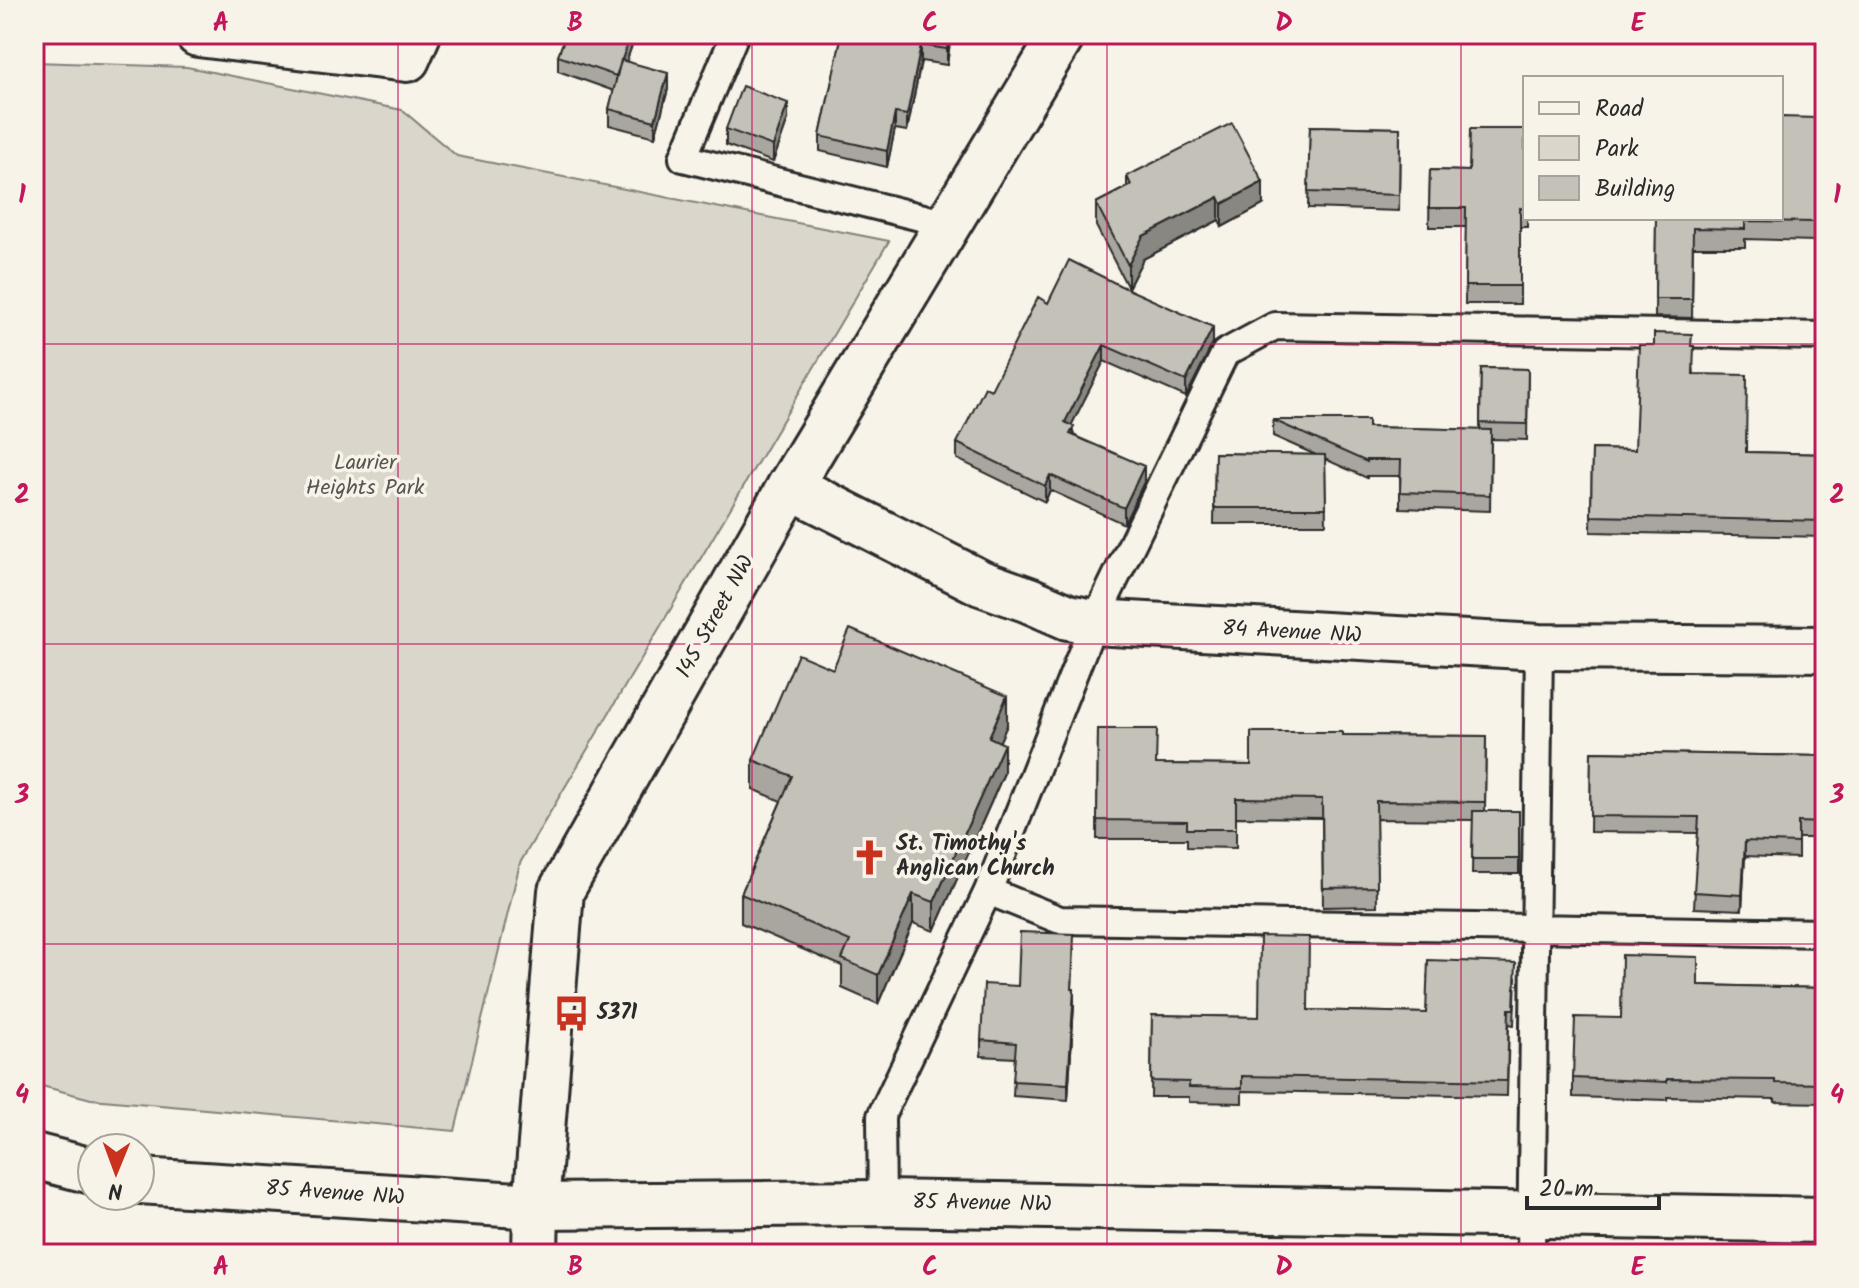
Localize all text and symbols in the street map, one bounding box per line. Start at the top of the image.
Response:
text: A [213,3,229,45]
text: B [567,3,583,45]
text: C [922,3,938,45]
text: D [1275,3,1293,45]
text: E [1631,3,1647,45]
legend [1523,76,1783,220]
text: Road [1595,90,1644,129]
text: Park [1595,130,1639,169]
text: Building [1595,170,1675,209]
text: 1 [18,175,26,217]
text: 1 [1833,175,1841,217]
park label: Laurier Heights Park [306,446,425,506]
text: 2 [14,475,30,517]
text: 2 [1829,475,1845,517]
street label: 145 Street NW [668,549,764,685]
street label: 84 Avenue NW [1221,612,1363,654]
text: 3 [14,775,29,817]
text: 3 [1829,775,1844,817]
place label: St. Timothy's Anglican Church [896,827,1055,887]
church icon: St. Timothy's Anglican Church [851,838,889,876]
bus stop icon: 5371 [552,994,590,1032]
place label: 5371 [596,996,638,1031]
text: 4 [15,1075,29,1117]
text: 4 [1830,1075,1844,1117]
north arrow [76,1132,156,1212]
scale bar [1527,1160,1659,1210]
text: 20 m [1539,1170,1594,1209]
text: N [108,1172,123,1207]
street label: 85 Avenue NW [264,1172,406,1216]
street label: 85 Avenue NW [912,1185,1052,1223]
text: A [213,1247,229,1288]
text: B [567,1247,583,1288]
text: C [922,1247,938,1288]
text: D [1275,1247,1293,1288]
text: E [1631,1247,1647,1288]

